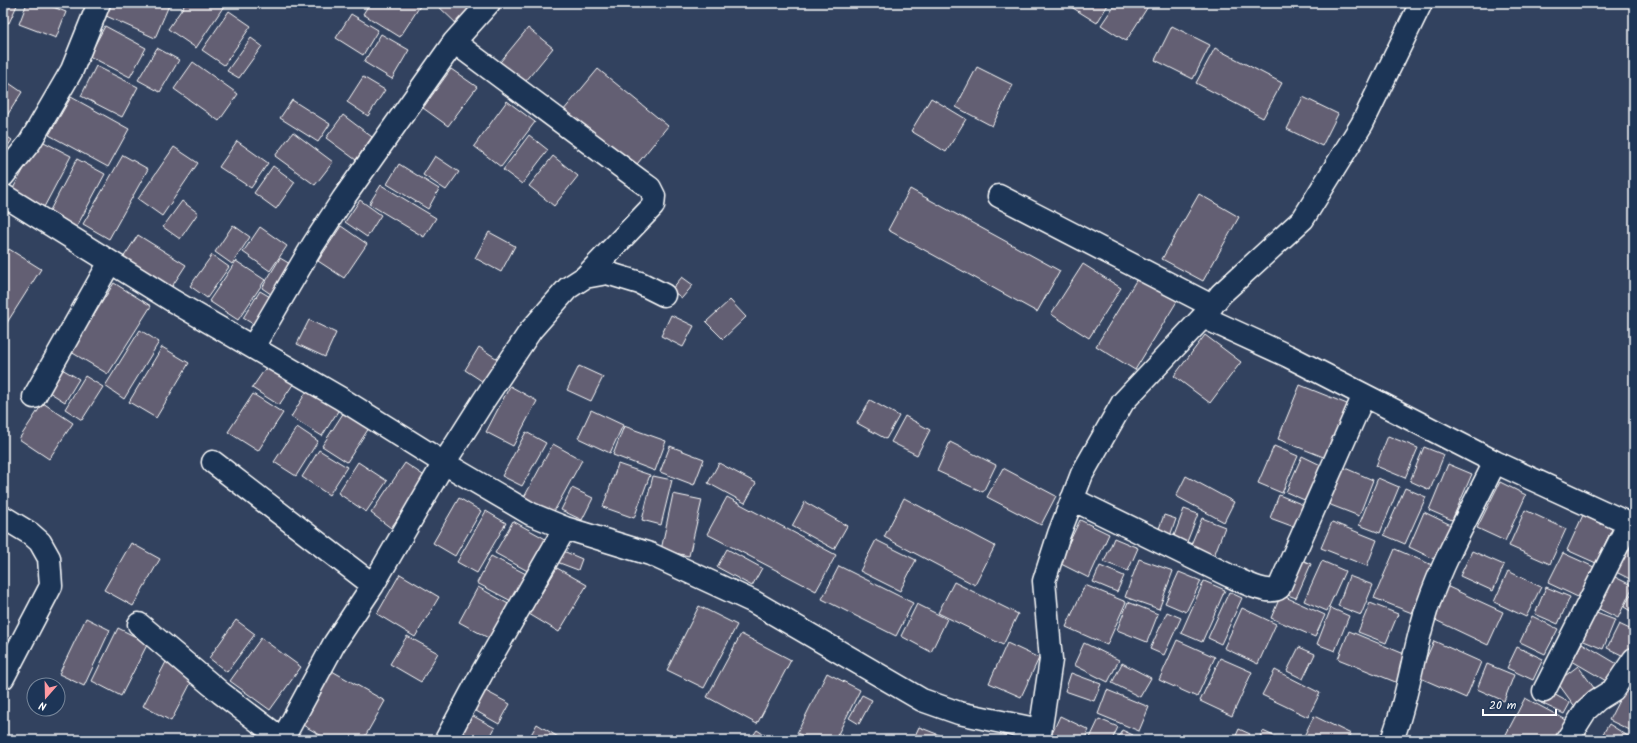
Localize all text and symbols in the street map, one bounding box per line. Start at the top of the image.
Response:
north arrow [26,677,66,717]
scale bar [1483,691,1556,717]
text: N [37,696,49,715]
text: 20 m [1489,696,1517,715]

